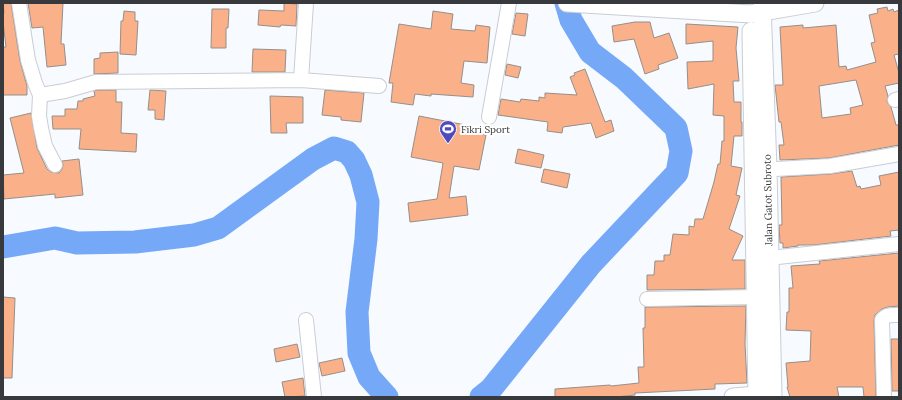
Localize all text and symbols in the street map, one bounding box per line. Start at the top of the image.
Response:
sports icon: Fikri Sport [438,119,458,144]
place label: Fikri Sport [461,123,510,136]
street label: Jalan Gatot Subroto [761,154,775,247]

